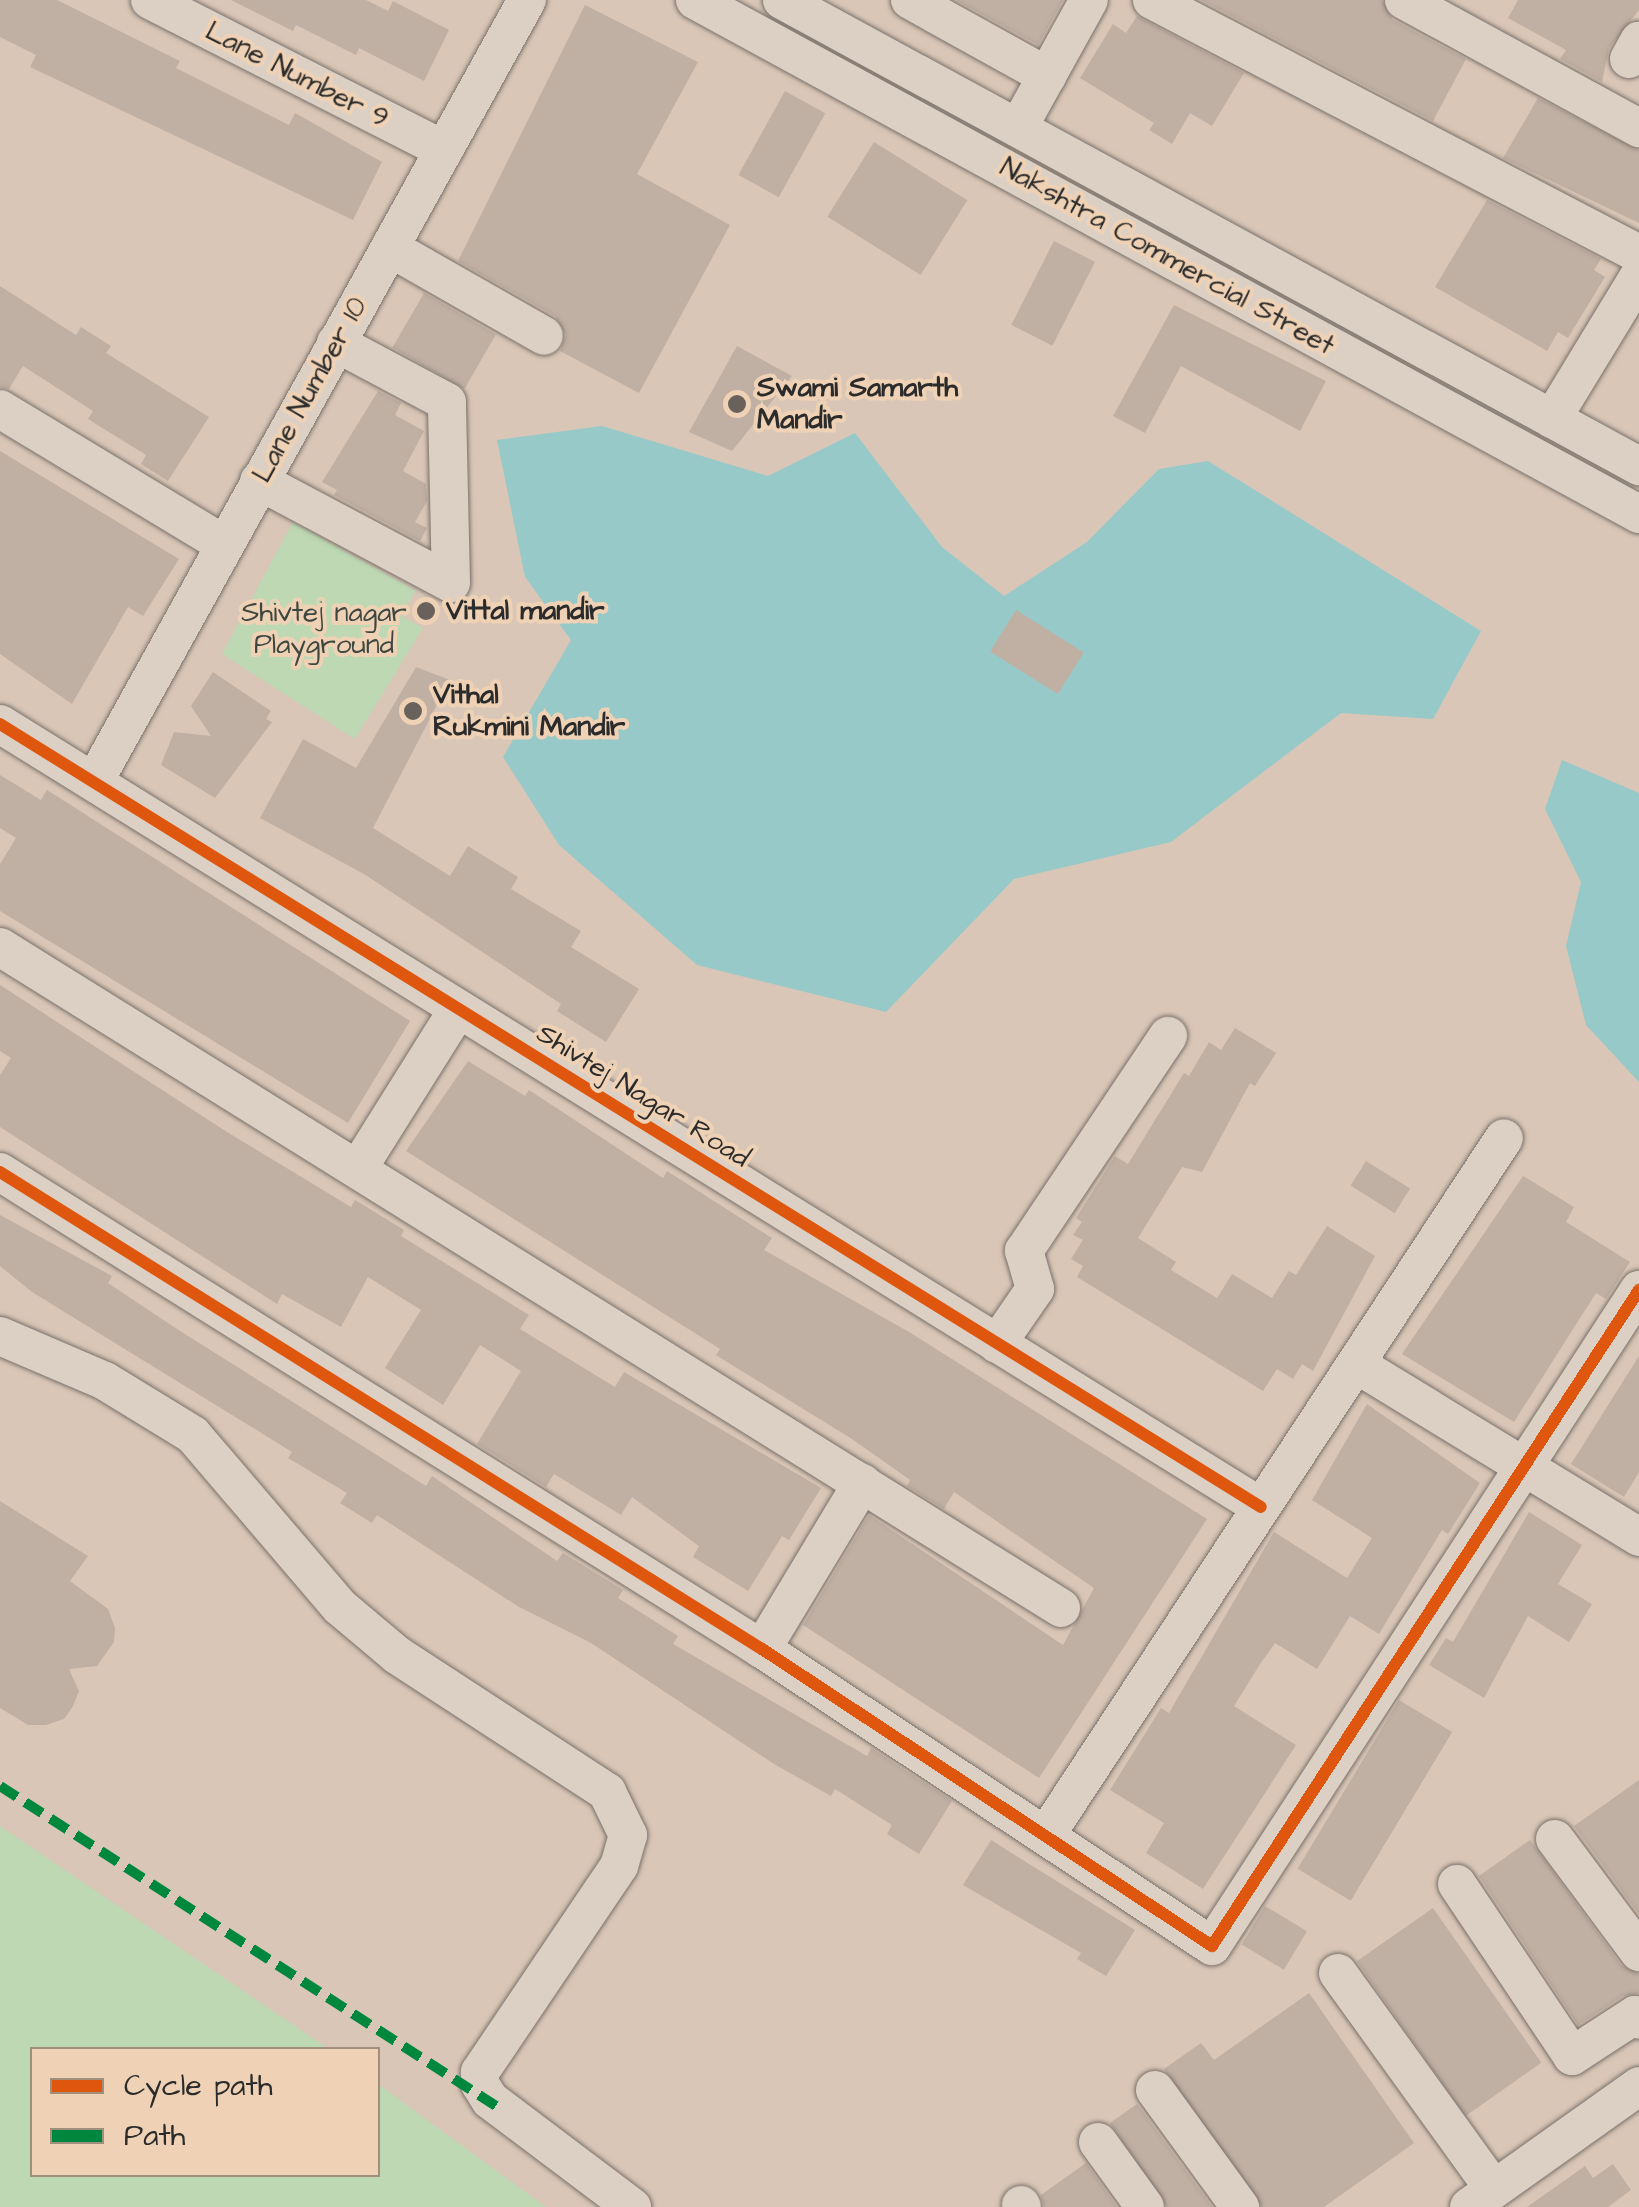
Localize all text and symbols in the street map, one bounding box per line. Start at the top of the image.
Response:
street label: Lane Number 9 [200,14,394,136]
street label: Nakshtra Commercial Street [994,151,1340,363]
street label: Lane Number 10 [245,292,375,488]
place label: Swami Samarth Mandir [757,371,958,437]
marker: Swami Samarth Mandir [726,393,748,415]
place label: Vittal mandir [446,594,604,628]
park label: Shivtej nagar Playground [241,596,407,662]
marker: Vittal mandir [415,600,437,622]
place label: Vithal Rukmini Mandir [433,678,625,744]
marker: Vithal Rukmini Mandir [402,700,424,722]
street label: Shivtej Nagar Road [530,1017,756,1175]
legend [30,2047,380,2177]
text: Cycle path [124,2065,273,2107]
text: Path [124,2115,185,2157]

